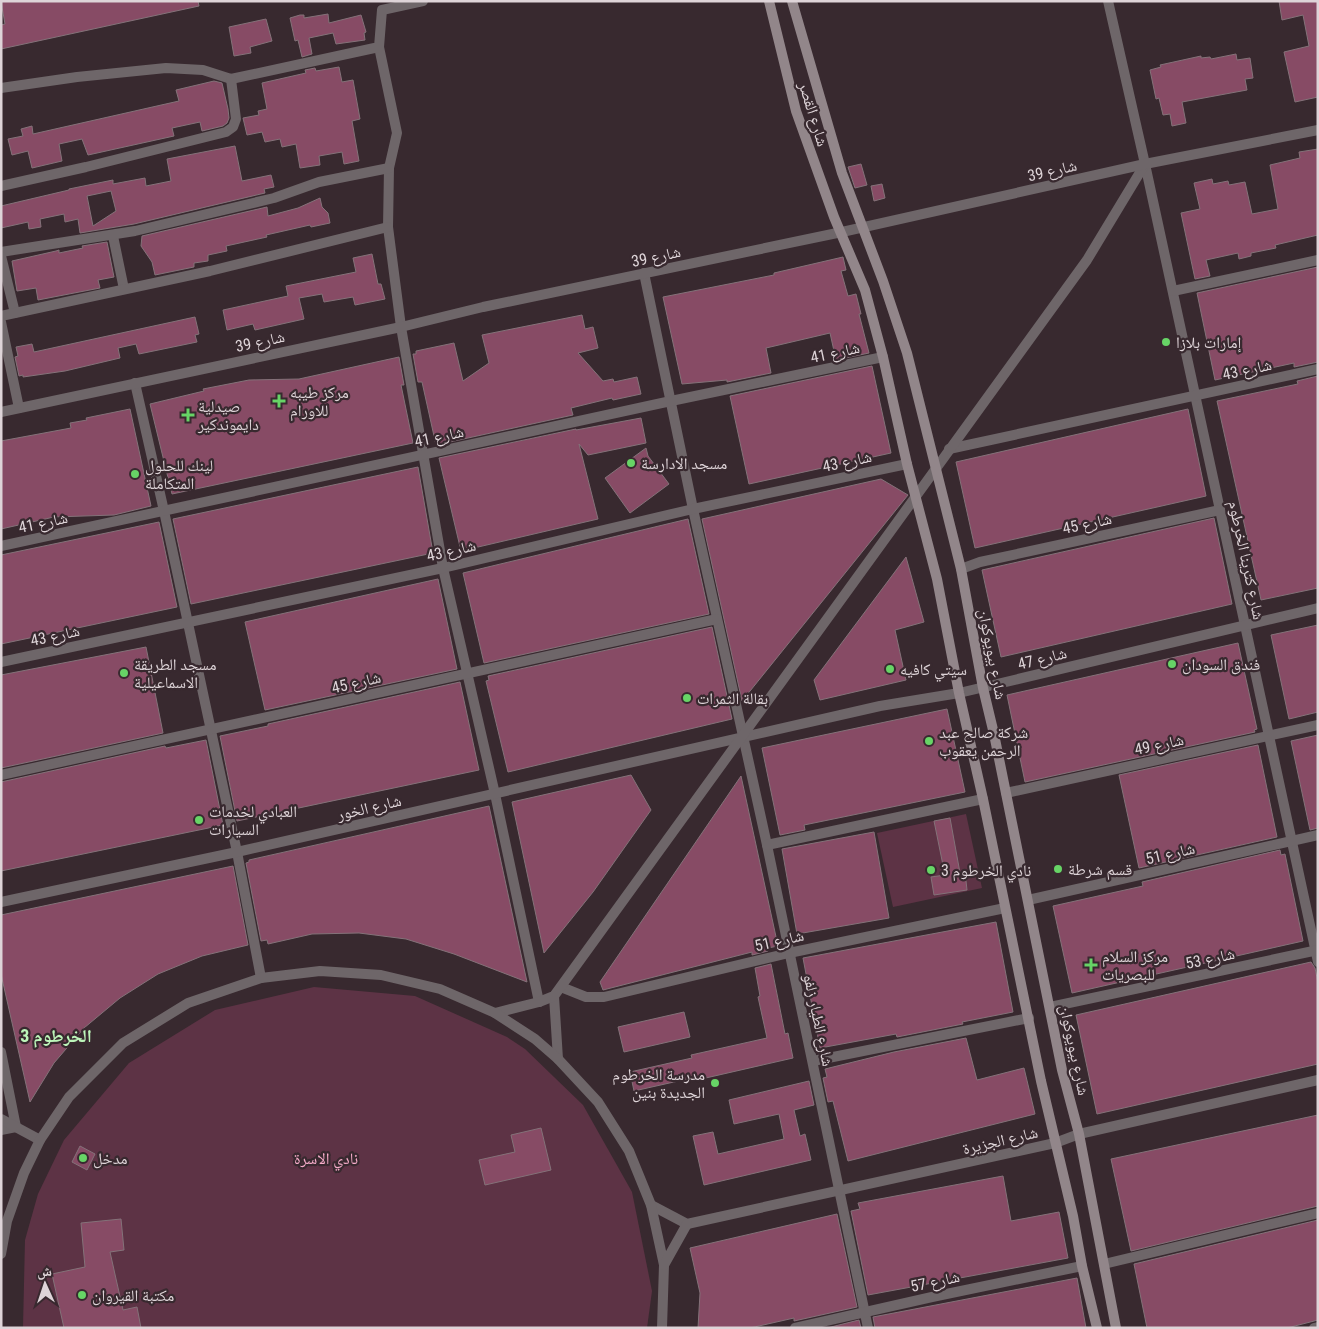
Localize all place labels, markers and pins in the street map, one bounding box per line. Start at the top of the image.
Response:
place label: إمارات بلازا [1176,333,1242,353]
marker: إمارات بلازا [1160,336,1172,348]
place label: مركز طيبه للاورام [290,383,349,421]
marker: مركز طيبه للاورام [272,394,286,408]
place label: صيدلية دايموندكير [197,397,259,434]
marker: صيدلية دايموندكير [182,409,194,421]
place label: مسجد الادارسة [641,454,727,473]
place label: لينك للحلول المتكاملة [145,456,213,493]
marker: مسجد الادارسة [625,457,637,469]
marker: لينك للحلول المتكاملة [129,468,141,480]
place label: مسجد الطريقة الاسماعيلية [134,655,216,692]
place label: فندق السودان [1182,655,1260,675]
marker: فندق السودان [1166,658,1178,670]
place label: سيتي كافيه [900,660,967,682]
marker: سيتي كافيه [884,663,896,675]
marker: مسجد الطريقة الاسماعيلية [118,667,130,679]
place label: بقالة الثمرات [697,689,768,708]
marker: بقالة الثمرات [681,692,693,704]
place label: شركة صالح عبد الرحمن يعقوب [939,723,1028,761]
marker: شركة صالح عبد الرحمن يعقوب [923,735,935,747]
place label: العبادي لخدمات السيارات [209,802,297,839]
marker: العبادي لخدمات السيارات [193,814,205,826]
place label: قسم شرطة [1068,860,1132,880]
place label: نادي الخرطوم 3 [941,861,1031,883]
marker: قسم شرطة [1052,863,1064,875]
marker: نادي الخرطوم 3 [925,864,937,876]
place label: مركز السلام للبصريات [1102,947,1168,984]
marker: مركز السلام للبصريات [1084,958,1098,972]
place label: مدرسة الخرطوم الجديدة بنين [612,1065,705,1103]
marker: مدرسة الخرطوم الجديدة بنين [709,1077,721,1089]
place label: مدخل [93,1149,128,1169]
marker: مدخل [77,1152,89,1164]
place label: مكتبة القيروان [92,1286,174,1306]
marker: مكتبة القيروان [76,1289,88,1301]

